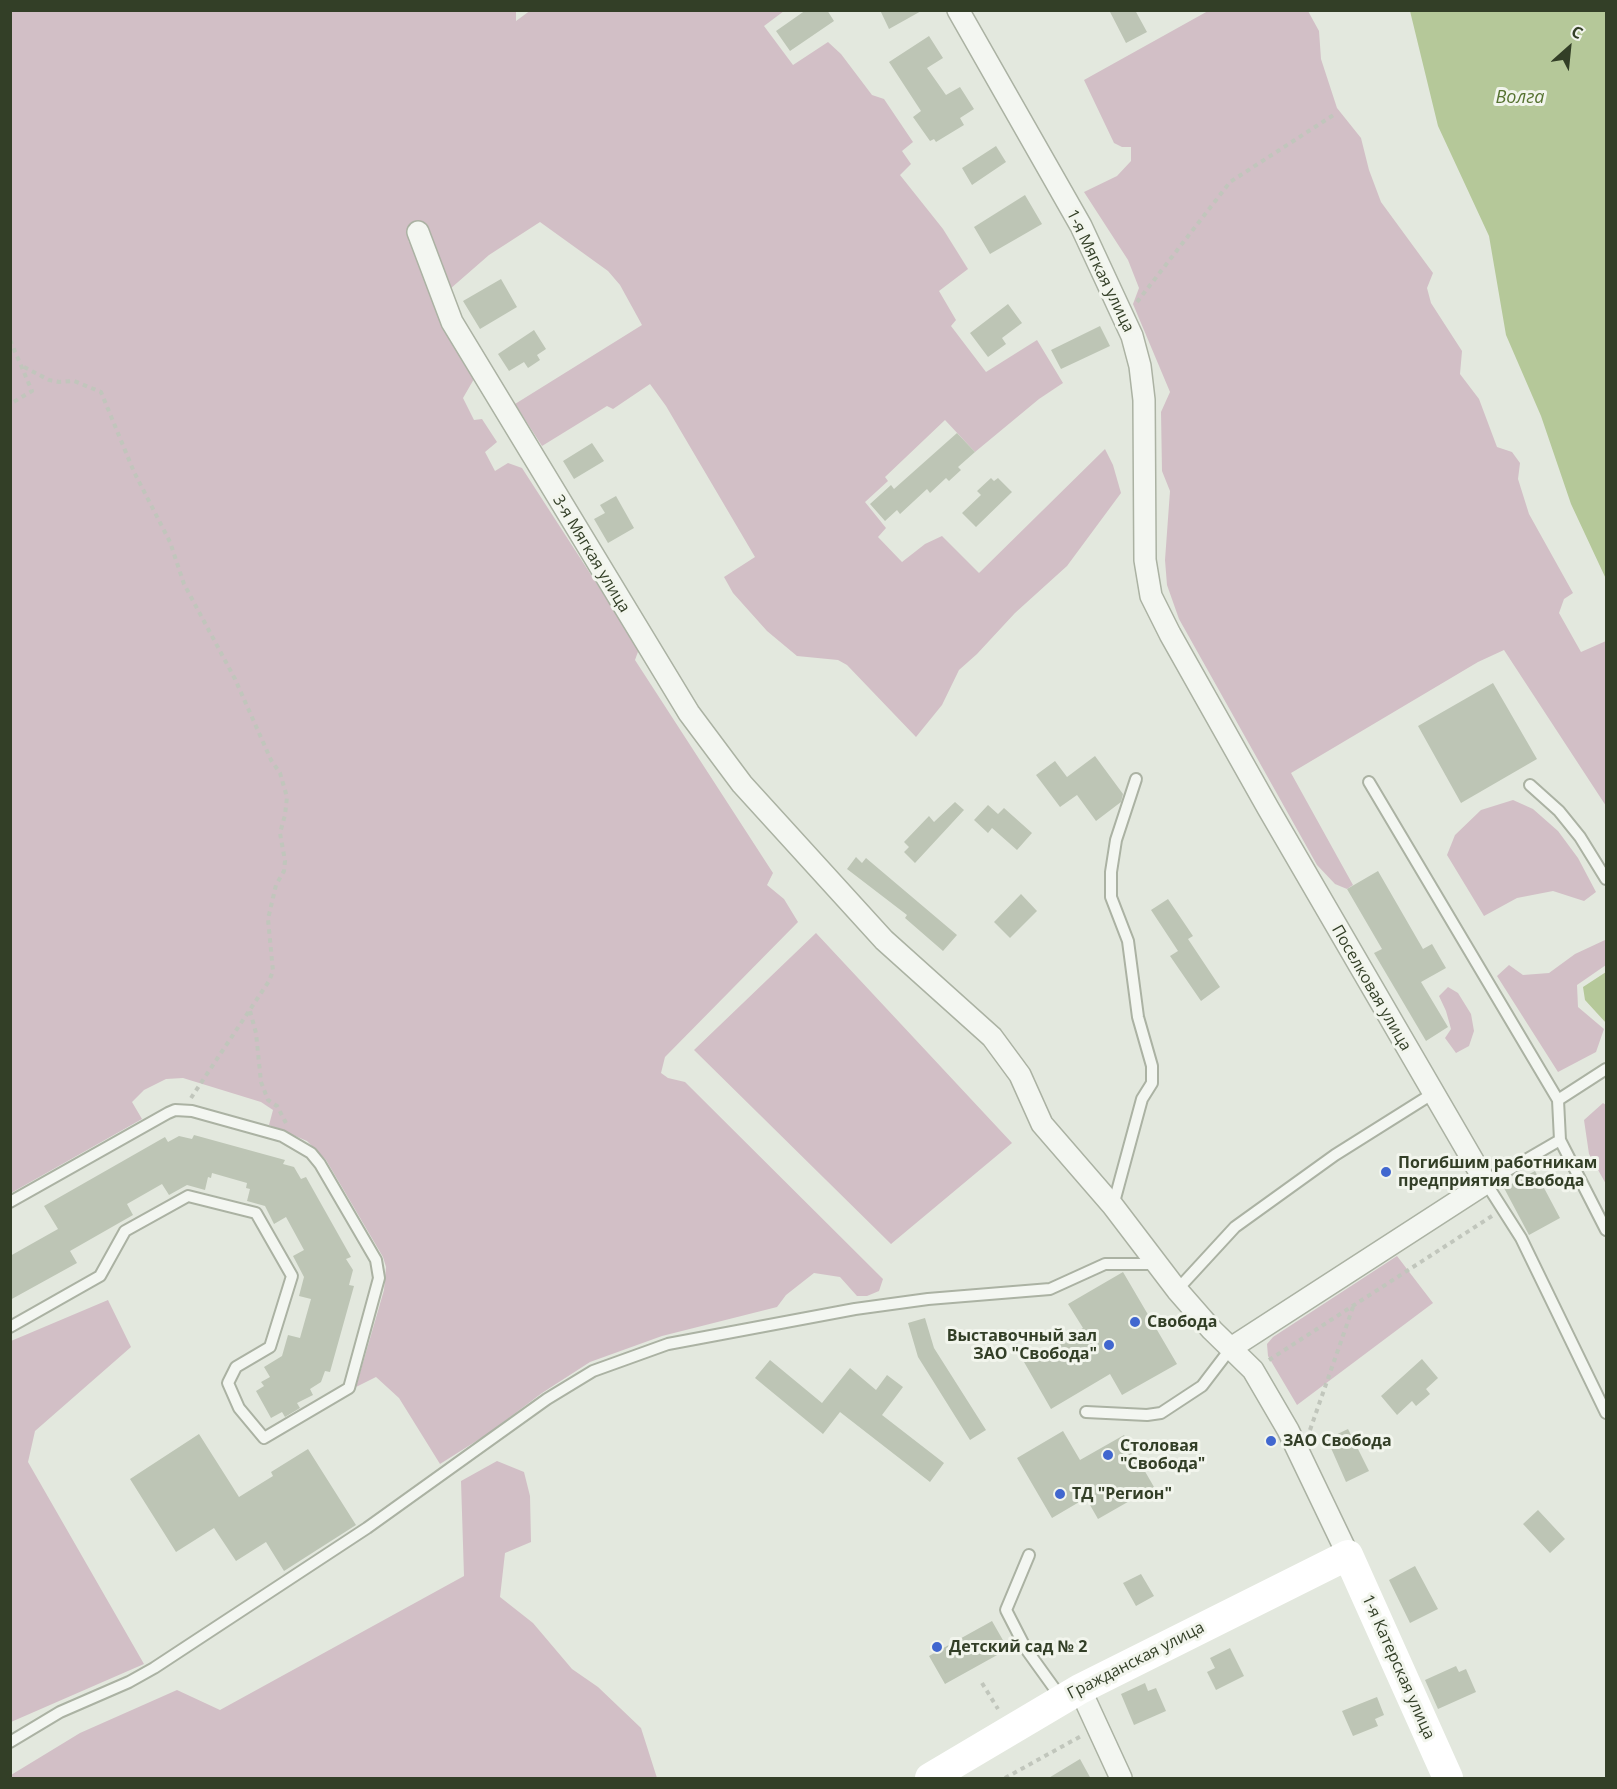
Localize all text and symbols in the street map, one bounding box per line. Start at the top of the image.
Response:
north arrow [1539,18,1599,78]
text: С [1568,20,1587,44]
water label: Волга [1496,87,1544,109]
street label: 1-я Мягкая улица [1062,207,1138,335]
street label: 3-я Мягкая улица [548,492,634,616]
street label: Поселковая улица [1327,922,1415,1054]
place label: Погибшим работникам предприятия Свобода [1398,1153,1597,1191]
marker: Погибшим работникам предприятия Свобода [1379,1165,1393,1179]
place label: Свобода [1147,1312,1217,1332]
marker: Свобода [1128,1315,1142,1329]
place label: Выставочный зал ЗАО "Свобода" [947,1326,1097,1364]
marker: Выставочный зал ЗАО "Свобода" [1102,1338,1116,1352]
place label: ЗАО Свобода [1283,1431,1392,1451]
marker: ЗАО Свобода [1264,1434,1278,1448]
place label: Столовая "Свобода" [1120,1436,1205,1474]
marker: Столовая "Свобода" [1101,1448,1115,1462]
place label: ТД "Регион" [1072,1484,1172,1504]
marker: ТД "Регион" [1053,1487,1067,1501]
street label: 1-я Катерская улица [1357,1592,1439,1742]
street label: Гражданская улица [1064,1618,1208,1704]
place label: Детский сад № 2 [949,1637,1087,1657]
marker: Детский сад № 2 [930,1640,944,1654]

